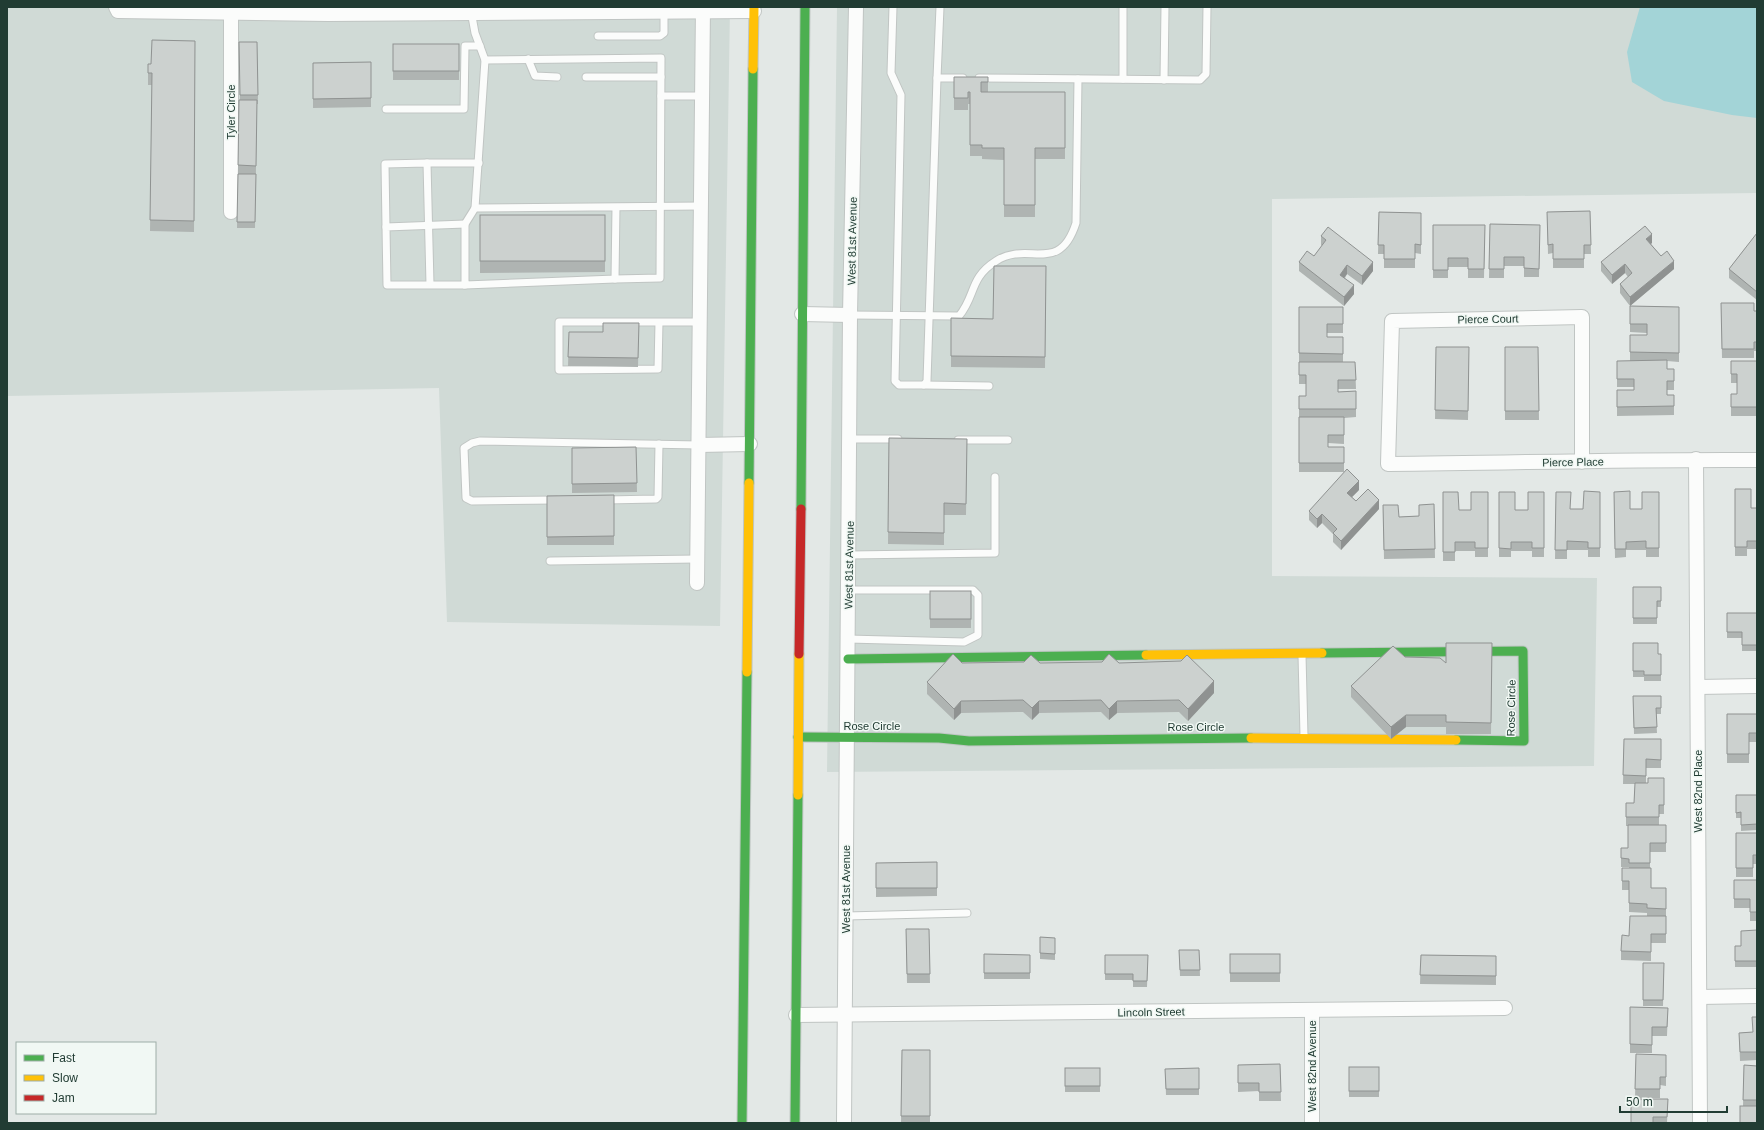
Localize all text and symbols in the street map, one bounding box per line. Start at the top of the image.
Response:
street label: Tyler Circle [225,84,237,140]
street label: West 81st Avenue [845,197,859,285]
street label: Pierce Court [1457,312,1519,326]
street label: Pierce Place [1542,455,1604,469]
street label: West 81st Avenue [842,521,856,609]
street label: Rose Circle [1505,679,1517,737]
street label: Rose Circle [844,720,900,732]
street label: Rose Circle [1168,721,1224,733]
street label: West 82nd Place [1692,750,1704,832]
street label: West 81st Avenue [840,845,852,933]
street label: Lincoln Street [1117,1005,1185,1019]
street label: West 82nd Avenue [1306,1020,1318,1112]
legend [16,1042,156,1114]
text: Fast [52,1051,76,1065]
text: Slow [52,1071,78,1085]
scale bar [1620,1088,1727,1114]
text: Jam [52,1091,75,1105]
text: 50 m [1626,1095,1653,1109]

